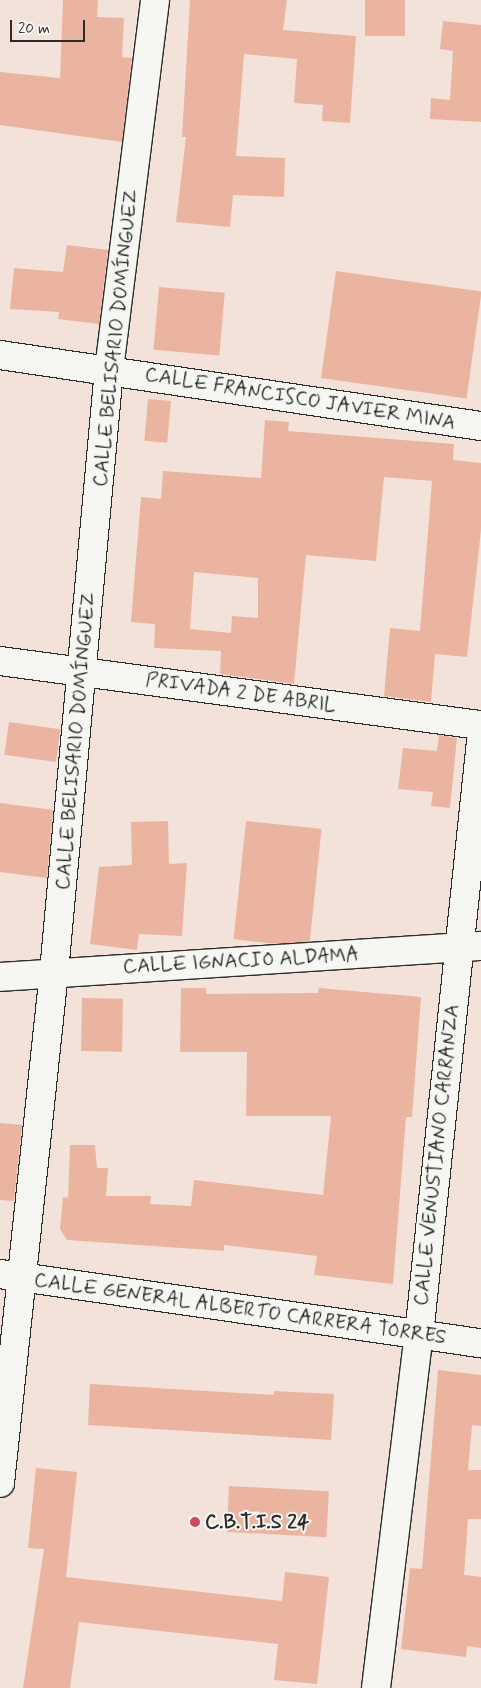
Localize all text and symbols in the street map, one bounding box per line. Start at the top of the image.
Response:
scale bar [12,10,88,42]
text: 20 m [18,19,50,39]
street label: CALLE BELISARIO DOMÍNGUEZ [88,185,144,491]
street label: CALLE FRANCISCO JAVIER MINA [142,362,458,436]
street label: CALLE BELISARIO DOMÍNGUEZ [51,588,101,894]
street label: PRIVADA 2 DE ABRIL [141,667,341,719]
street label: CALLE IGNACIO ALDAMA [122,943,360,979]
street label: CALLE VENUSTIANO CARRANZA [409,1005,465,1305]
street label: CALLE GENERAL ALBERTO CARRERA TORRES [26,1267,454,1351]
place label: C.B.T.I.S 24 [205,1510,309,1534]
marker: C.B.T.I.S 24 [189,1516,201,1528]

